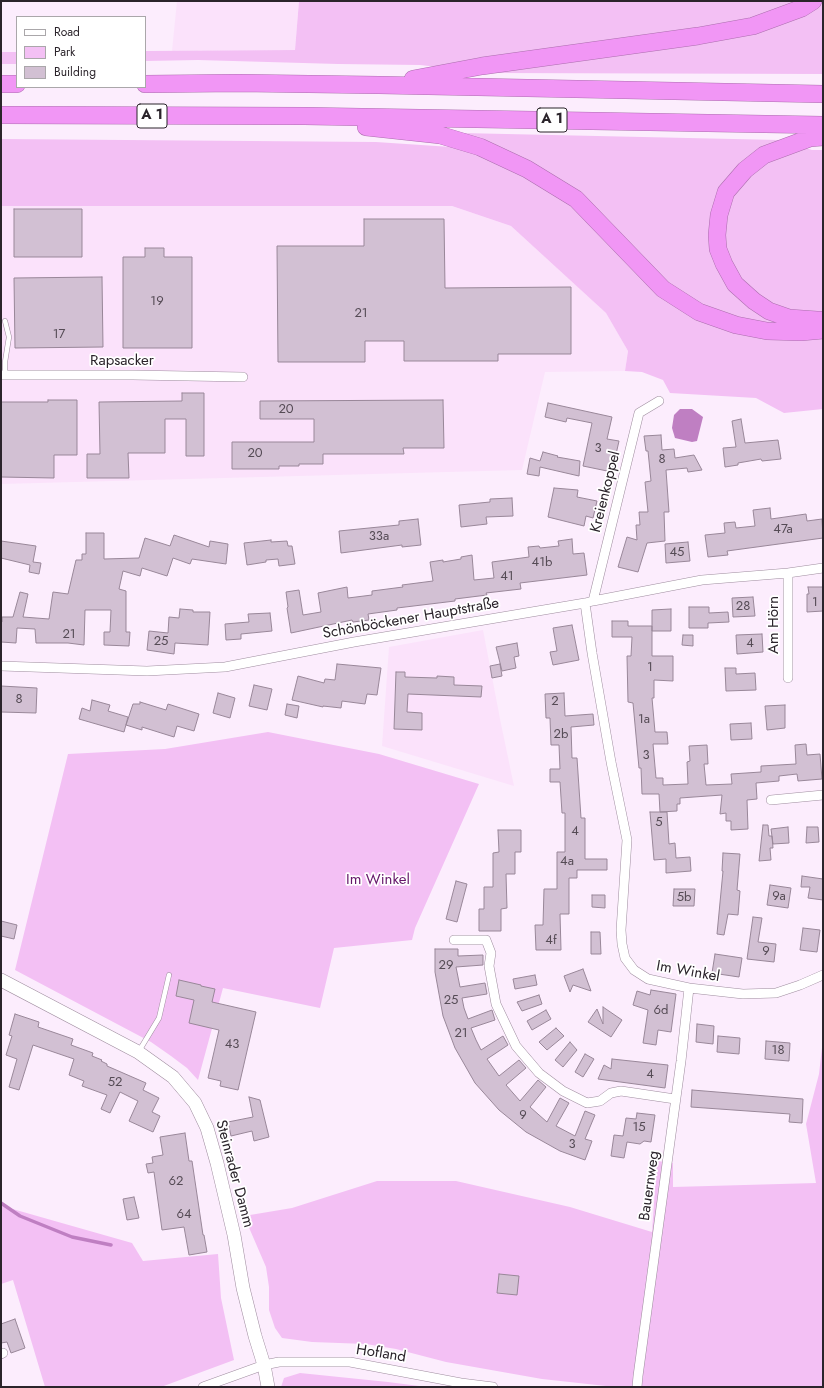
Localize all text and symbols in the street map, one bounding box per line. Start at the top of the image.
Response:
legend [16,16,146,88]
text: Road [54,23,80,41]
text: Park [54,43,75,61]
text: Building [54,63,96,81]
road number: A 1 [137,104,167,128]
road number: A 1 [537,108,567,132]
house number: 19 [150,294,164,310]
house number: 21 [354,306,368,322]
house number: 17 [53,327,65,343]
street label: Rapsacker [90,352,154,370]
house number: 20 [278,402,294,418]
house number: 3 [594,441,602,457]
house number: 20 [247,446,263,462]
street label: Kreienkoppel [587,449,625,535]
house number: 8 [658,452,666,468]
house number: 47a [773,522,793,538]
house number: 33a [369,529,389,545]
house number: 45 [670,545,684,561]
house number: 41b [532,555,552,571]
house number: 41 [500,569,514,585]
street label: Schönböckener Hauptstraße [321,595,501,643]
house number: 1 [812,595,818,611]
street label: Am Hörn [765,596,783,654]
house number: 28 [736,599,750,615]
house number: 21 [62,627,76,643]
house number: 25 [154,634,168,650]
house number: 4 [746,636,754,652]
house number: 1 [647,660,653,676]
house number: 8 [15,692,23,708]
house number: 2 [551,694,559,710]
house number: 1a [638,712,650,728]
house number: 2b [554,727,568,743]
house number: 3 [642,748,650,764]
house number: 5 [655,815,663,831]
house number: 4 [571,824,579,840]
house number: 4a [560,854,574,870]
park label: Im Winkel [346,871,410,889]
house number: 9a [772,889,786,905]
house number: 5b [677,890,691,906]
house number: 4f [545,933,557,949]
house number: 9 [762,944,770,960]
house number: 29 [439,958,453,974]
street label: Im Winkel [655,958,721,986]
house number: 25 [444,993,458,1009]
house number: 6d [654,1003,668,1019]
house number: 21 [454,1026,468,1042]
house number: 43 [225,1037,239,1053]
house number: 18 [772,1043,784,1059]
house number: 4 [646,1067,654,1083]
house number: 52 [108,1075,122,1091]
house number: 9 [519,1108,527,1124]
street label: Steinrader Damm [211,1118,257,1230]
house number: 15 [632,1120,646,1136]
house number: 3 [568,1137,576,1153]
street label: Bauernweg [636,1150,664,1222]
house number: 62 [169,1174,183,1190]
house number: 64 [176,1207,192,1223]
street label: Hofland [355,1341,407,1367]

